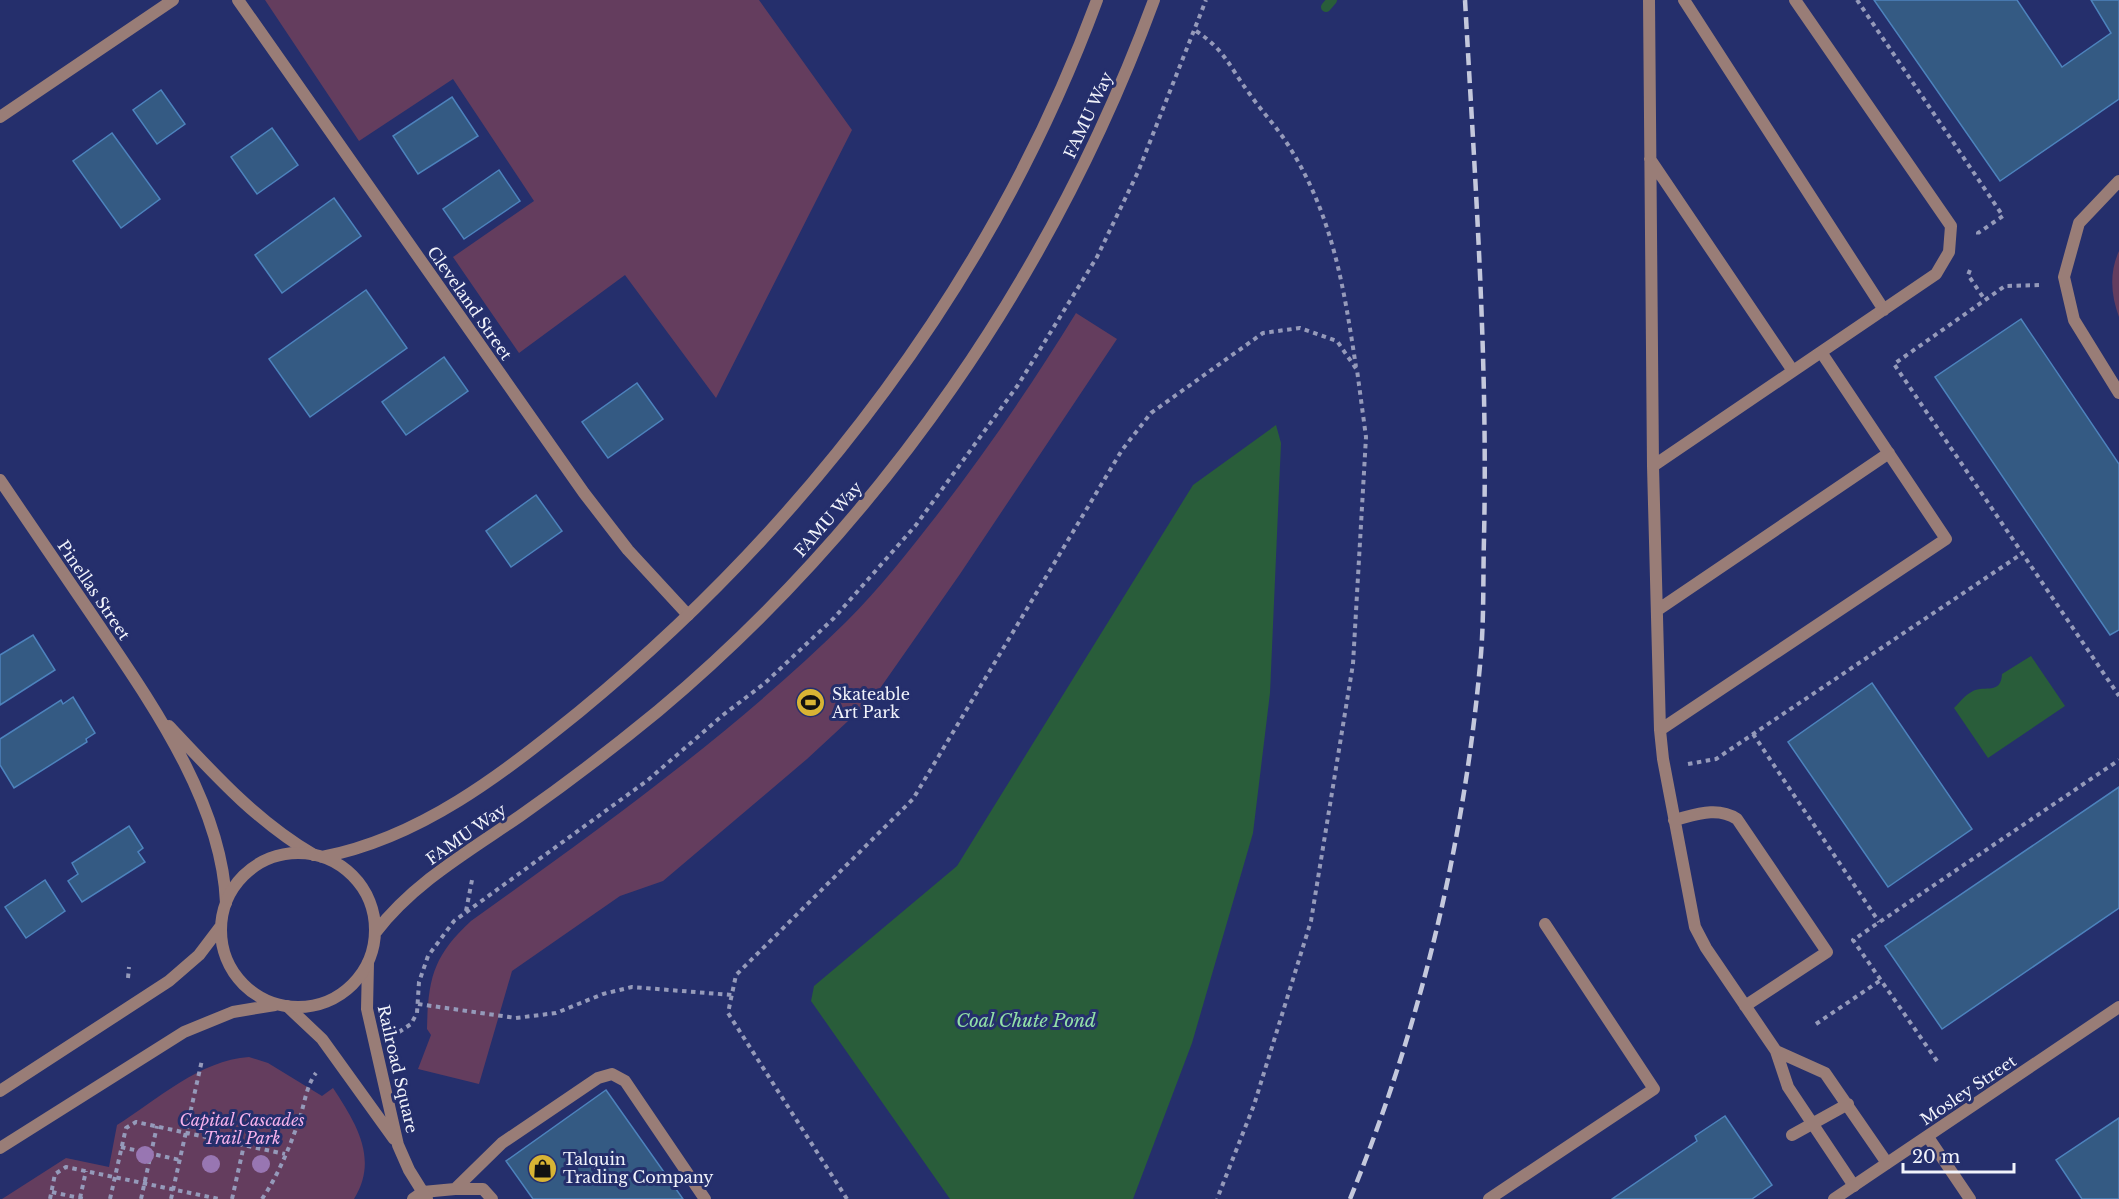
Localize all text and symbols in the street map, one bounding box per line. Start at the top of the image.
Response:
street label: FAMU Way [1059,68,1117,162]
street label: Cleveland Street [423,242,517,364]
street label: FAMU Way [790,477,867,561]
street label: Pinellas Street [53,536,135,644]
place label: Skateable Art Park [831,684,910,722]
sports icon: Skateable Art Park [795,687,827,719]
street label: FAMU Way [422,799,511,869]
street label: Railroad Square [373,1003,423,1135]
water label: Coal Chute Pond [956,1010,1096,1032]
street label: Mosley Street [1916,1051,2020,1129]
park label: Capital Cascades Trail Park [179,1110,305,1148]
scale bar [1903,1136,2014,1174]
text: 20 m [1912,1146,1960,1168]
place label: Talquin Trading Company [563,1149,714,1187]
shop icon: Talquin Trading Company [526,1152,558,1184]

